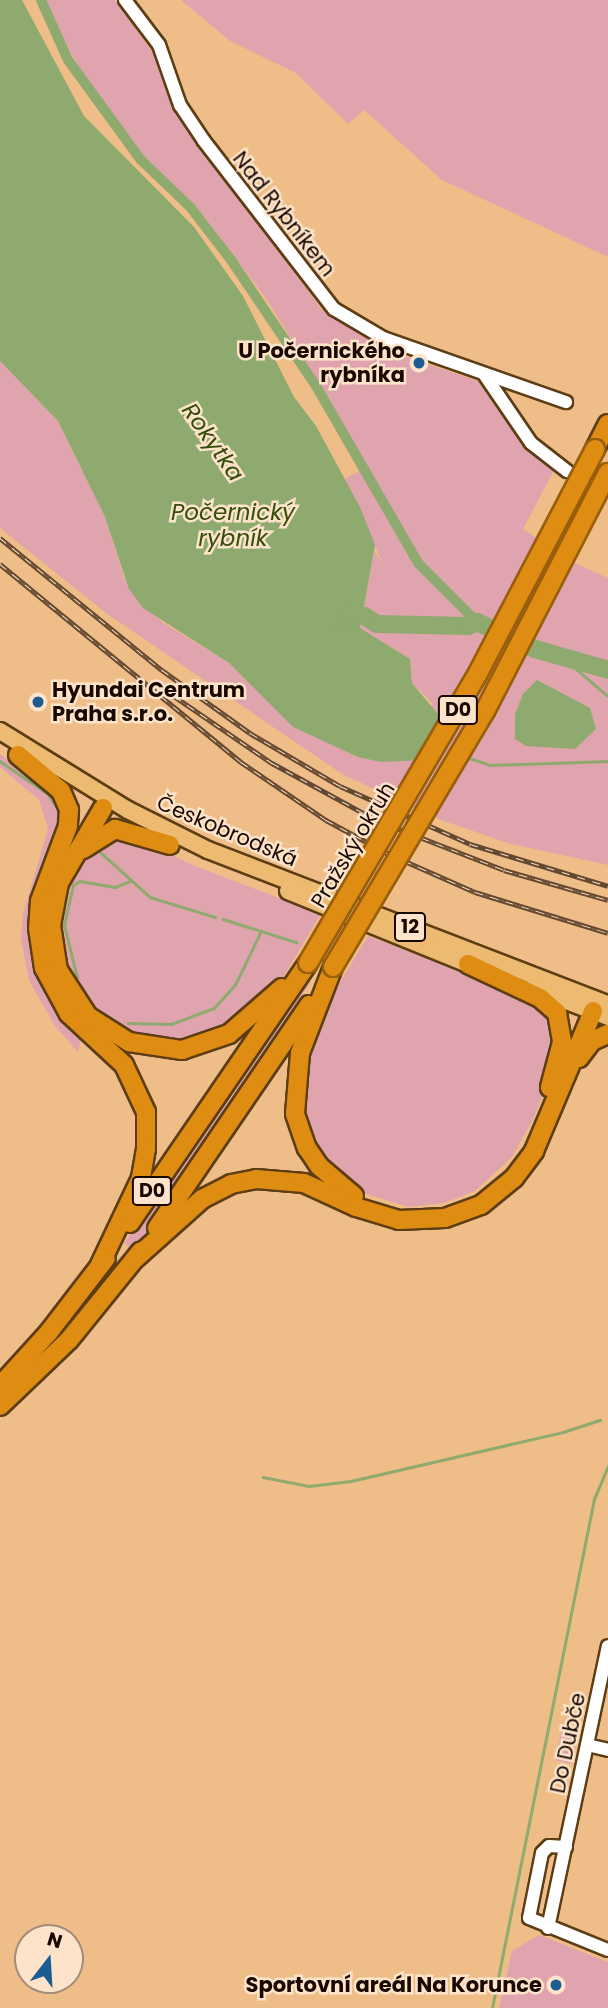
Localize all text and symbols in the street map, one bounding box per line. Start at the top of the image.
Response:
street label: Nad Rybníkem [227,147,341,281]
place label: U Počernického rybníka [238,338,405,388]
marker: U Počernického rybníka [411,355,427,371]
water label: Rokytka [176,398,250,486]
water label: Počernický rybník [171,498,295,552]
place label: Hyundai Centrum Praha s.r.o. [52,677,245,727]
marker: Hyundai Centrum Praha s.r.o. [30,694,46,710]
road number: D0 [437,694,479,726]
street label: Pražský okruh [306,778,400,912]
street label: Českobrodská [153,790,301,872]
road number: 12 [392,911,428,942]
road number: D0 [131,1176,173,1206]
street label: Do Dubče [545,1690,591,1796]
north arrow [14,1924,84,1994]
text: N [44,1925,65,1955]
place label: Sportovní areál Na Korunce [246,1972,542,1998]
marker: Sportovní areál Na Korunce [548,1977,564,1993]

